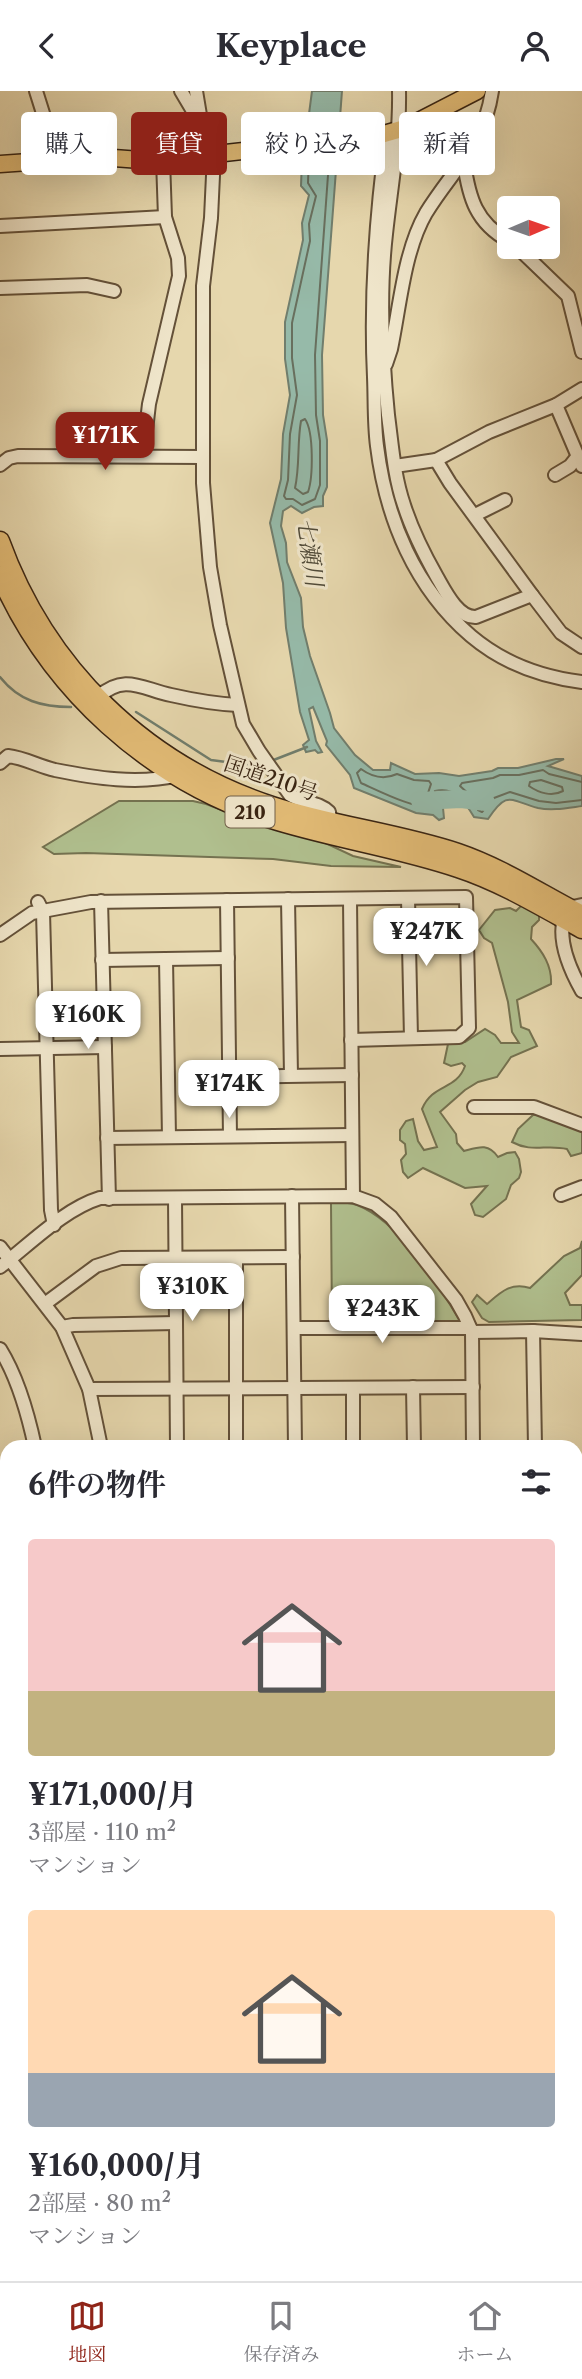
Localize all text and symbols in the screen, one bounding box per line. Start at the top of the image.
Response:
text: Keyplace [215,26,367,65]
icon: back [28,27,66,65]
icon: person [516,27,554,65]
chip: 購入 [21,112,117,175]
chip: 賃貸 [131,112,227,175]
chip: 絞り込み [241,112,385,175]
chip: 新着 [399,112,495,175]
north arrow [497,196,560,259]
map controls [497,196,560,259]
pin: ¥171K [56,413,154,472]
text: ¥171K [72,421,138,449]
water label: 七瀬川 [291,516,329,591]
street label: 国道210号 [221,750,321,806]
road number: 210 [226,797,274,827]
pin: ¥247K [377,909,475,968]
text: ¥247K [389,917,463,945]
pin: ¥160K [39,991,137,1051]
text: ¥160K [52,1000,124,1028]
pin: ¥174K [180,1061,278,1120]
text: ¥174K [194,1069,264,1097]
pin: ¥310K [143,1263,241,1323]
text: ¥310K [156,1272,228,1300]
pin: ¥243K [333,1285,431,1345]
text: ¥243K [345,1294,419,1322]
icon: filters [517,1463,555,1501]
text: 6件の物件 [28,1466,166,1503]
icon: home [229,1585,355,1711]
text: ¥171,000/月 [28,1776,197,1813]
text: 3部屋 · 110 m² [28,1818,176,1846]
text: マンション [28,1851,142,1879]
icon: home [229,1956,355,2082]
text: ¥160,000/月 [28,2147,205,2184]
text: 2部屋 · 80 m² [28,2189,171,2217]
text: マンション [28,2222,142,2250]
tab: 地図 [68,2297,107,2366]
tab: 保存済み [243,2297,320,2366]
tab: ホーム [456,2297,514,2366]

